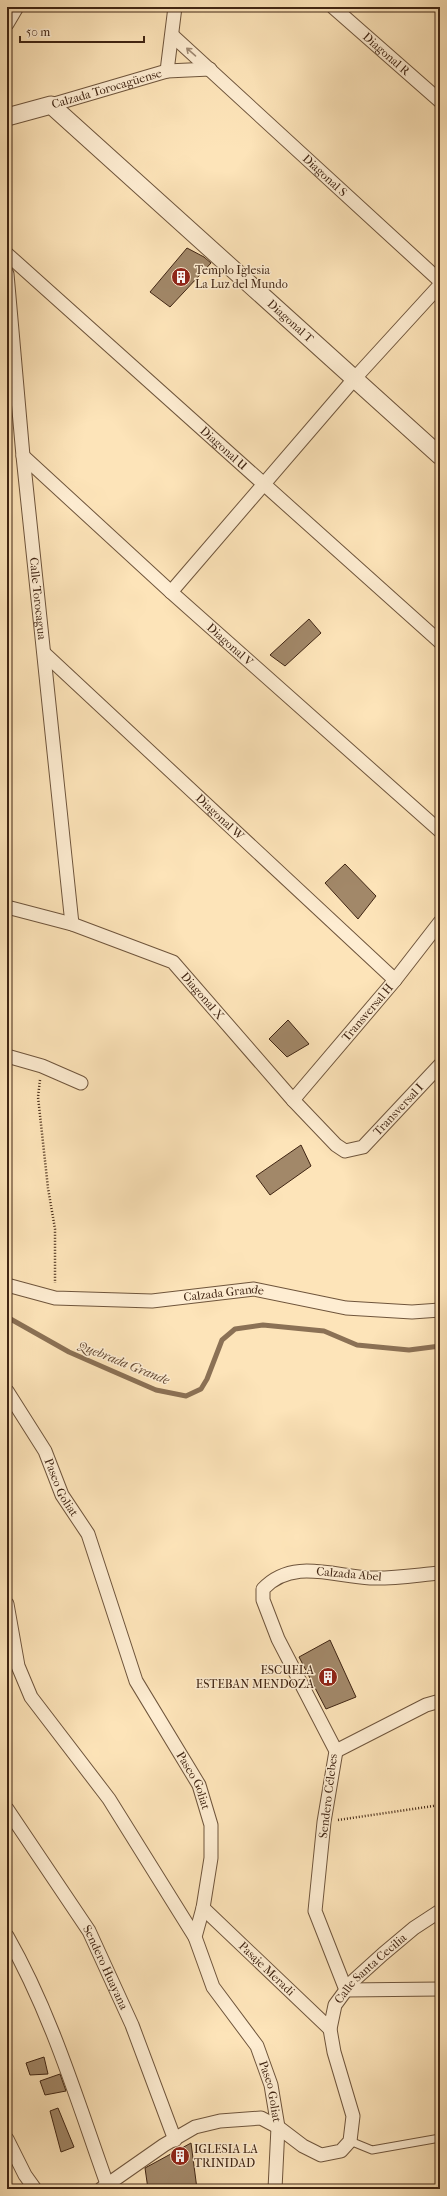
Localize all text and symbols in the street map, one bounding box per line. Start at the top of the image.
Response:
scale bar [20,18,144,44]
text: 50 m [26,25,50,39]
street label: Diagonal R [360,30,414,79]
one-way arrow [186,48,197,57]
street label: Calzada Torocagüense [50,66,163,111]
street label: Diagonal S [300,151,350,199]
place label: Templo Iglesia La Luz del Mundo [195,263,288,291]
building icon: Templo Iglesia La Luz del Mundo [170,266,192,288]
street label: Diagonal T [264,297,317,346]
street label: Diagonal U [197,423,251,473]
street label: Calle Torocagua [27,557,49,641]
street label: Diagonal V [204,620,257,669]
street label: Diagonal W [193,791,248,844]
street label: Diagonal X [178,969,227,1023]
street label: Transversal H [339,980,396,1044]
street label: Transversal I [370,1080,426,1139]
street label: Calzada Grande [183,1282,265,1304]
water label: Quebrada Grande [75,1337,172,1389]
street label: Paseo Goliat [42,1456,82,1520]
street label: Calzada Abel [316,1564,383,1584]
place label: ESCUELA ESTEBAN MENDOZA [196,1663,314,1691]
building icon: ESCUELA ESTEBAN MENDOZA [317,1666,339,1688]
street label: Paseo Goliat [173,1749,213,1812]
street label: Sendero Célebes [316,1752,340,1839]
street label: Sendero Huayana [80,1922,131,2012]
street label: Calle Santa Cecilia [331,1930,409,2006]
street label: Pasaje Meradi [236,1939,298,1999]
street label: Paseo Goliat [256,2059,284,2124]
place label: IGLESIA LA TRINIDAD [194,2142,258,2170]
building icon: IGLESIA LA TRINIDAD [169,2145,191,2167]

